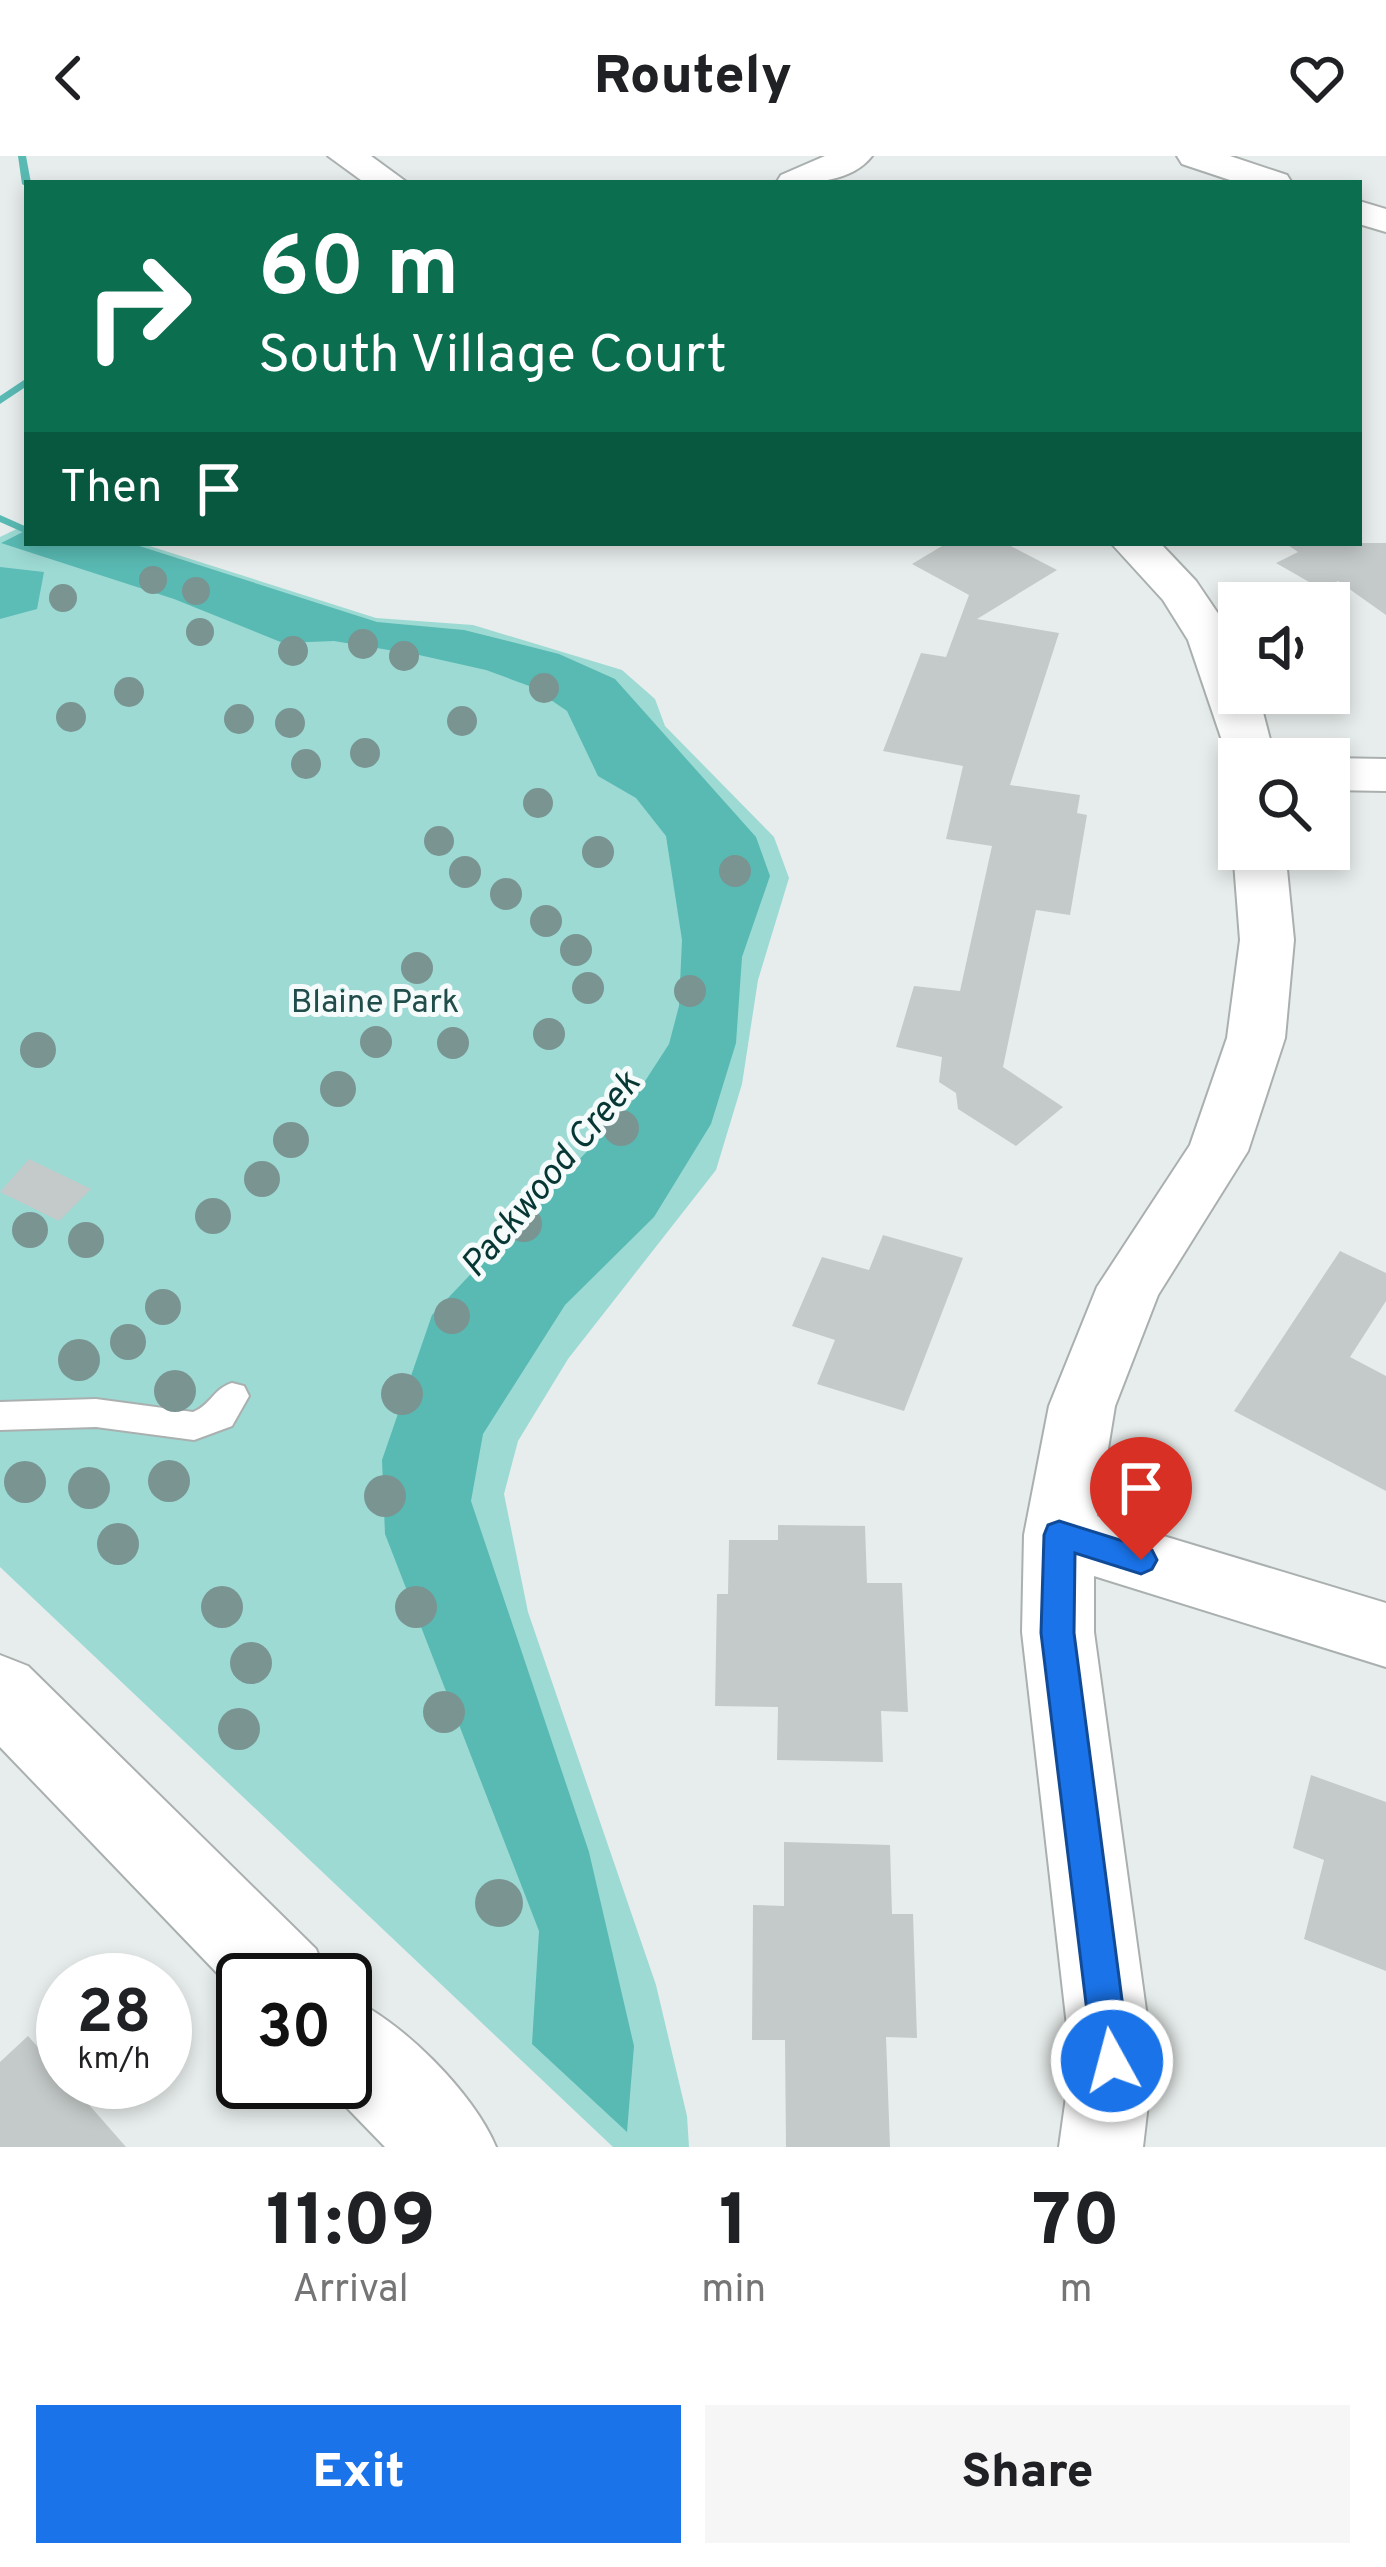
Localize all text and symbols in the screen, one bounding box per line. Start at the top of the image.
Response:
text: Routely [594,44,792,113]
icon: back [36,45,102,111]
icon: heart [1284,45,1350,111]
text: 60 m [258,219,459,325]
icon: right [60,228,216,384]
text: South Village Court [258,323,727,392]
icon: arrive [186,456,252,522]
text: Then [60,461,162,518]
map controls [1218,582,1350,870]
button: sound [1218,582,1350,714]
button: search [1218,738,1350,870]
park label: Blaine Park [291,983,459,1025]
water label: Packwood Creek [452,1062,652,1288]
pin [1090,1437,1192,1560]
icon: arrive [1108,1455,1174,1521]
speed limit sign: 30 [216,1953,372,2109]
text: 28 [77,1978,151,2054]
position arrow [1049,1998,1175,2124]
text: km/h [78,2042,150,2079]
text: 11:09 [266,2179,435,2271]
text: 1 [719,2179,749,2271]
text: 70 [1032,2179,1120,2271]
text: Arrival [293,2267,409,2316]
text: min [701,2267,766,2316]
text: m [1060,2267,1093,2316]
button: Exit [36,2405,681,2543]
button: Share [705,2405,1350,2543]

